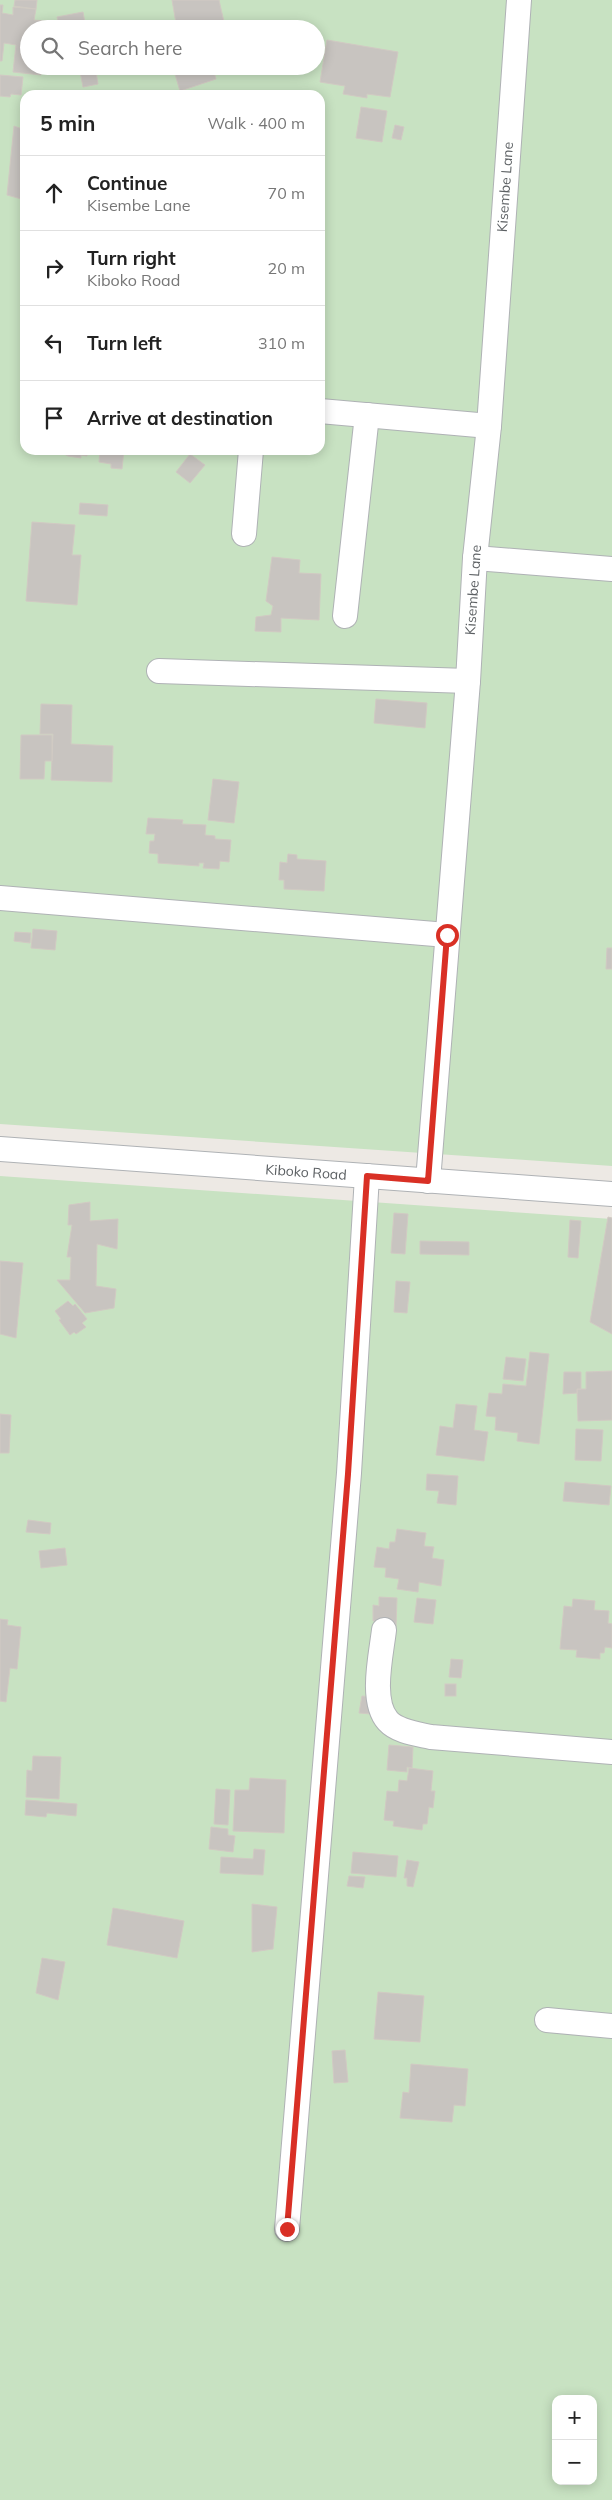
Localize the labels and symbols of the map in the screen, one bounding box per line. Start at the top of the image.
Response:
street label: Kisembe Lane [493,141,517,233]
street label: Kisembe Lane [461,544,485,636]
route start [436,924,459,947]
street label: Kiboko Road [265,1160,347,1184]
route end [276,2218,299,2241]

